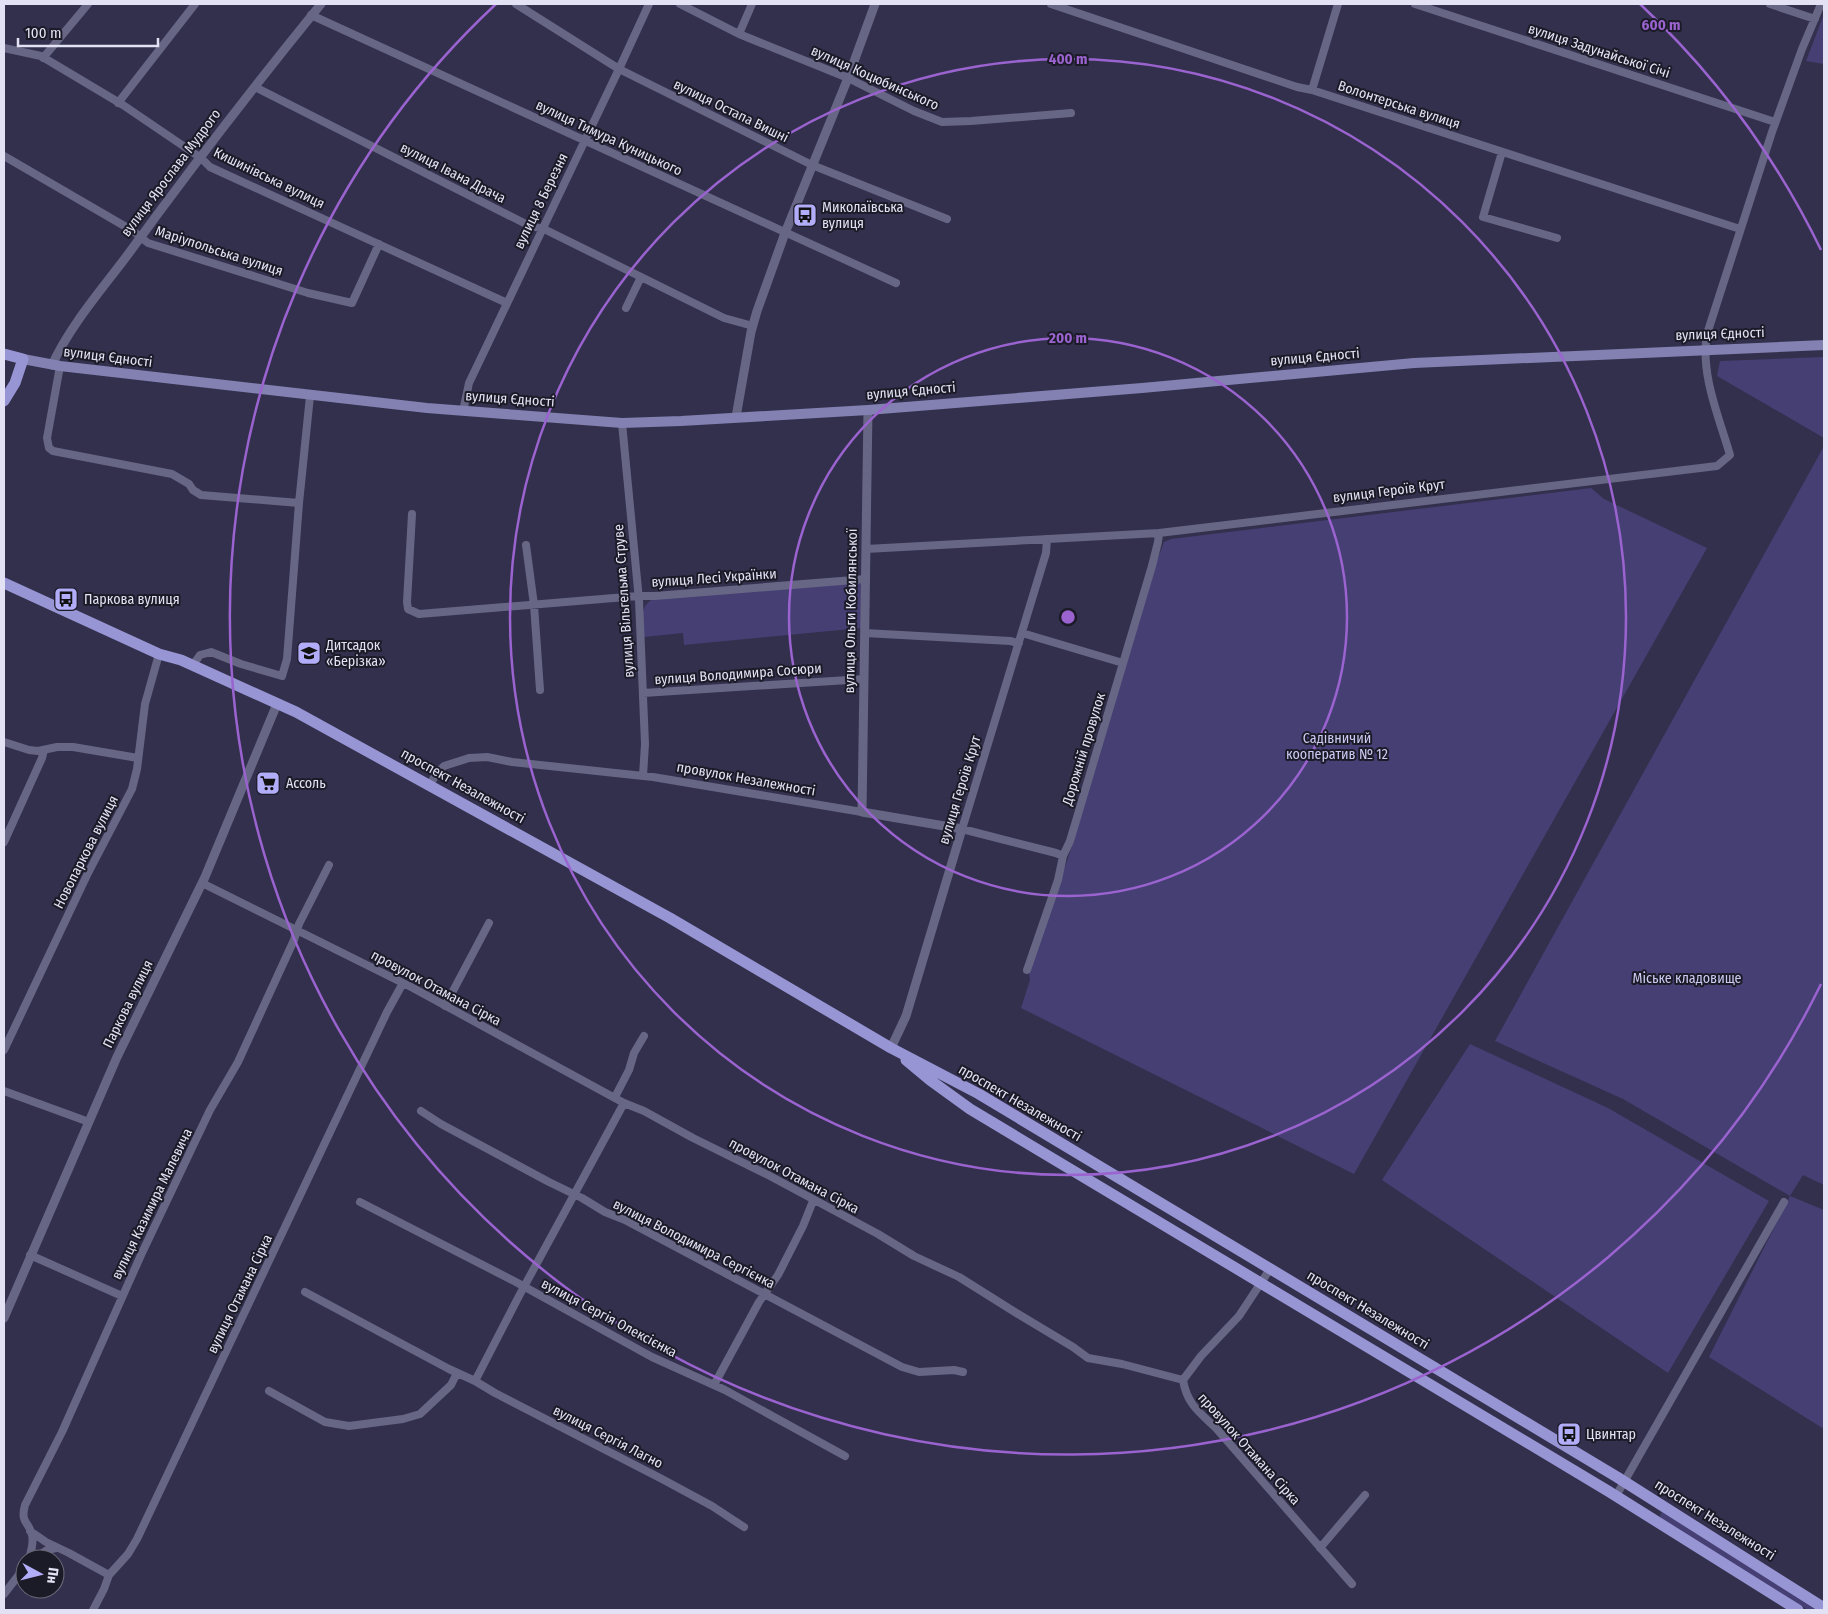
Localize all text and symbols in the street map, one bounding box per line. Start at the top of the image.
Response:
scale bar [18,15,158,47]
text: 600 m [1642,16,1680,34]
street label: вулиця Задунайської Січі [1526,20,1672,82]
text: 100 m [25,24,62,42]
street label: вулиця Коцюбинського [808,42,942,114]
text: 400 m [1049,50,1087,68]
street label: вулиця Остапа Вишні [671,76,791,146]
street label: Волонтерська вулиця [1336,77,1462,133]
street label: вулиця Тимура Куницького [533,97,685,179]
street label: вулиця Ярослава Мудрого [118,106,224,240]
street label: вулиця Івана Драча [397,139,509,207]
street label: Кишинівська вулиця [211,144,327,212]
street label: вулиця 8 Березня [510,150,572,252]
place label: Миколаївська вулиця [822,199,904,232]
bus stop icon: Миколаївська вулиця [792,202,818,228]
street label: Маріупольська вулиця [153,222,285,280]
street label: вулиця Єдності [1675,324,1765,344]
text: 200 m [1048,329,1087,347]
street label: вулиця Єдності [63,343,153,371]
street label: вулиця Єдності [1270,345,1360,369]
street label: вулиця Єдності [866,379,956,403]
street label: вулиця Єдності [465,387,555,411]
street label: вулиця Героїв Крут [1332,476,1446,506]
street label: вулиця Вільгельма Струве [610,524,638,678]
street label: вулиця Ольги Кобилянської [841,528,861,693]
street label: вулиця Лесі Українки [651,565,777,591]
bus stop icon: Паркова вулиця [53,586,79,612]
place label: Паркова вулиця [84,591,180,608]
centre of rings [1059,608,1077,626]
place label: Дитсадок «Берізка» [325,637,386,670]
school or university icon: Дитсадок «Берізка» [296,640,322,666]
street label: вулиця Володимира Сосюри [654,660,822,688]
street label: Дорожній провулок [1058,690,1109,808]
park label: Садівничий кооператив № 12 [1286,730,1388,763]
street label: вулиця Героїв Крут [935,733,985,846]
street label: проспект Незалежності [398,745,528,827]
street label: провулок Незалежності [675,758,817,800]
supermarket icon: Ассоль [255,770,281,796]
place label: Ассоль [286,775,326,792]
street label: Новопаркова вулиця [50,793,122,911]
street label: провулок Отамана Сірка [368,947,504,1030]
street label: Паркова вулиця [99,957,157,1051]
park label: Міське кладовище [1632,970,1742,987]
street label: проспект Незалежності [956,1061,1084,1145]
street label: вулиця Казимира Малевича [108,1126,196,1282]
street label: провулок Отамана Сірка [726,1135,862,1218]
street label: вулиця Володимира Сергієнка [610,1196,778,1292]
street label: вулиця Отамана Сірка [204,1232,276,1356]
street label: проспект Незалежності [1304,1267,1432,1353]
street label: вулиця Сергія Олексієнка [538,1275,680,1361]
street label: провулок Отамана Сірка [1194,1390,1304,1509]
street label: вулиця Сергія Лагно [550,1402,666,1472]
bus stop icon: Цвинтар [1556,1421,1582,1447]
place label: Цвинтар [1586,1426,1636,1443]
street label: проспект Незалежності [1652,1476,1778,1564]
north arrow [15,1549,65,1599]
text: Пн [43,1567,62,1584]

